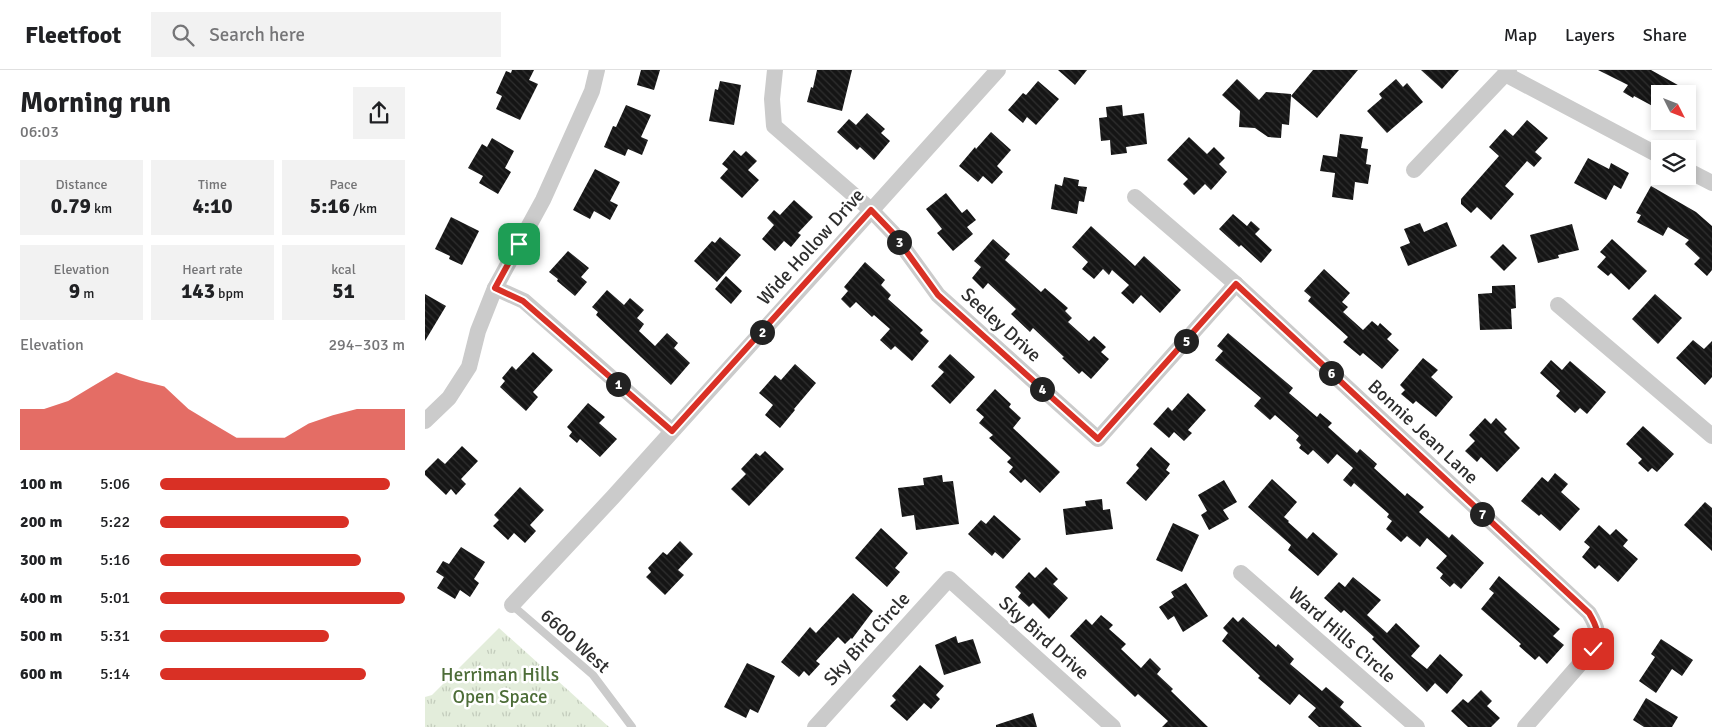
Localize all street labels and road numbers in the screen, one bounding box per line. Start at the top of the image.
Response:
street label: Wide Hollow Drive [752,184,870,310]
street label: Seeley Drive [956,283,1046,367]
street label: Bonnie Jean Lane [1363,375,1483,489]
street label: Ward Hills Circle [1283,582,1401,688]
street label: Sky Bird Circle [819,587,915,691]
street label: Sky Bird Drive [994,591,1094,685]
street label: 6600 West [535,604,615,679]

